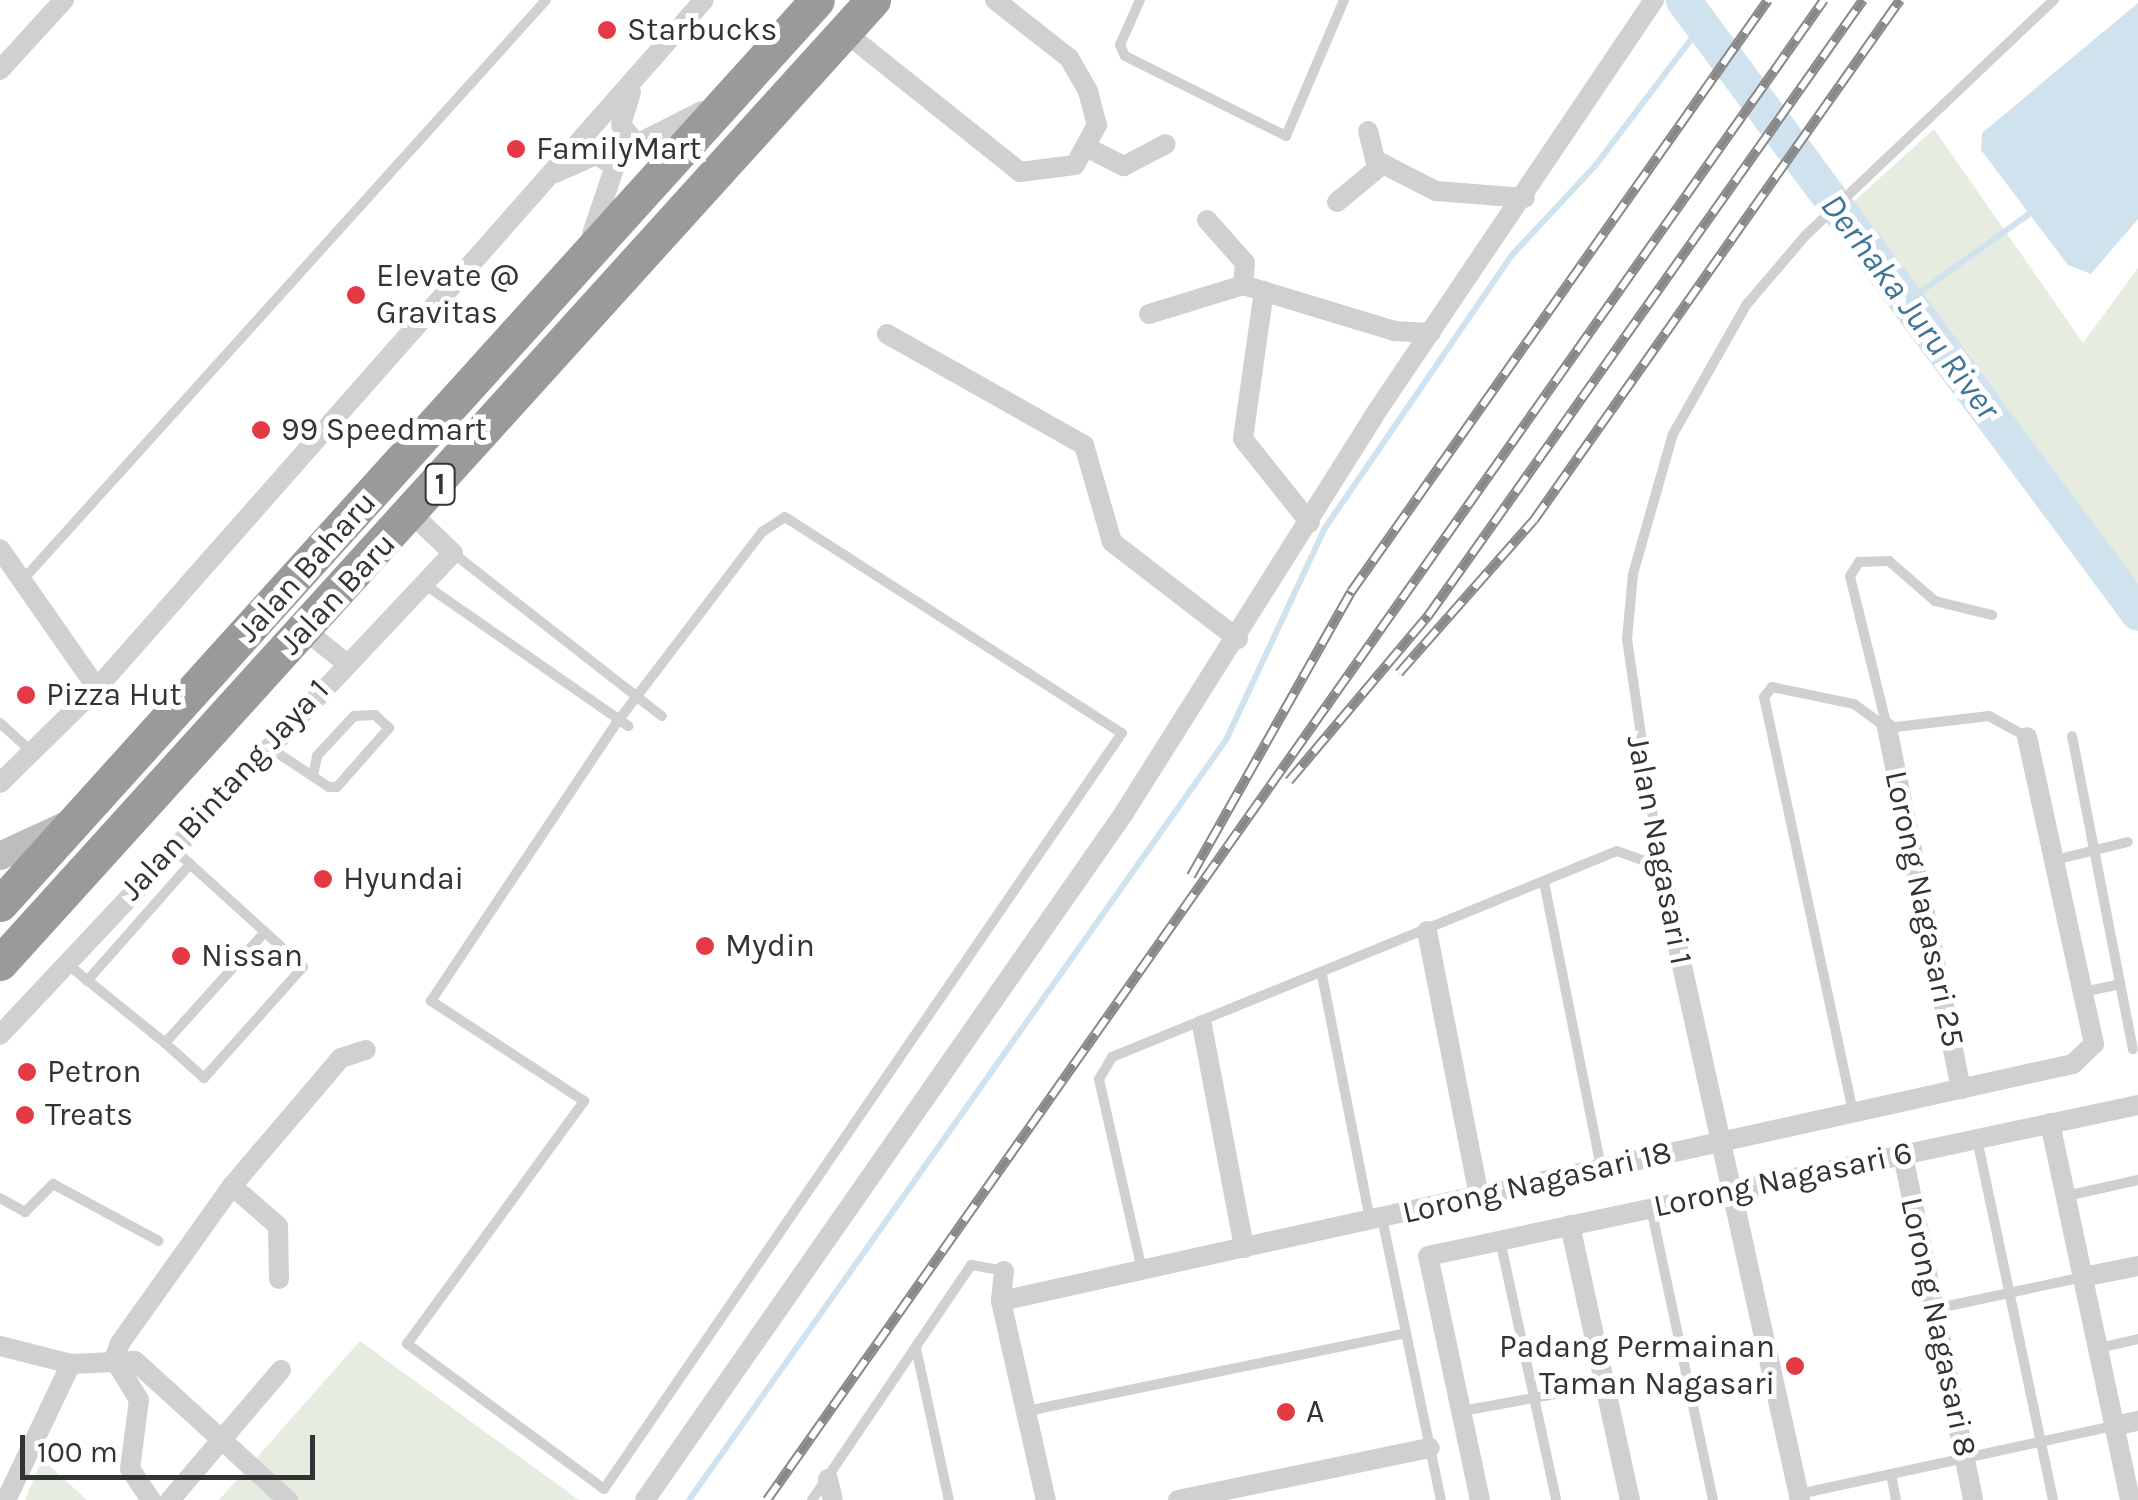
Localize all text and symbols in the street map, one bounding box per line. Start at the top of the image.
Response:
place label: Starbucks [627,11,777,49]
marker: Starbucks [596,19,618,41]
place label: FamilyMart [536,130,701,168]
marker: FamilyMart [505,138,527,160]
water label: Derhaka Juru River [1811,186,2009,428]
place label: Elevate @ Gravitas [376,258,519,333]
marker: Elevate @ Gravitas [345,284,367,306]
place label: 99 Speedmart [281,411,487,449]
marker: 99 Speedmart [250,419,272,441]
road number: 1 [422,459,458,509]
street label: Jalan Baharu [229,484,385,650]
street label: Jalan Baru [272,525,404,663]
street label: Jalan Bintang Jaya 1 [113,671,337,909]
place label: Pizza Hut [46,676,182,714]
marker: Pizza Hut [15,684,37,706]
street label: Jalan Nagasari 1 [1618,732,1700,968]
street label: Lorong Nagasari 25 [1876,767,1972,1051]
place label: Hyundai [343,860,464,898]
marker: Hyundai [312,868,334,890]
place label: Mydin [725,927,815,965]
marker: Mydin [694,935,716,957]
place label: Nissan [201,937,303,975]
marker: Nissan [170,945,192,967]
place label: Petron [47,1053,142,1091]
marker: Petron [16,1061,38,1083]
place label: Treats [45,1096,133,1134]
marker: Treats [14,1104,36,1126]
street label: Lorong Nagasari 18 [1399,1133,1675,1233]
street label: Lorong Nagasari 6 [1650,1134,1916,1226]
street label: Lorong Nagasari 8 [1892,1194,1984,1460]
place label: Padang Permainan Taman Nagasari [1499,1329,1775,1404]
marker: Padang Permainan Taman Nagasari [1784,1355,1806,1377]
place label: A [1306,1393,1324,1431]
marker: A [1275,1401,1297,1423]
scale bar [25,1415,320,1477]
text: 100 m [37,1434,118,1470]

